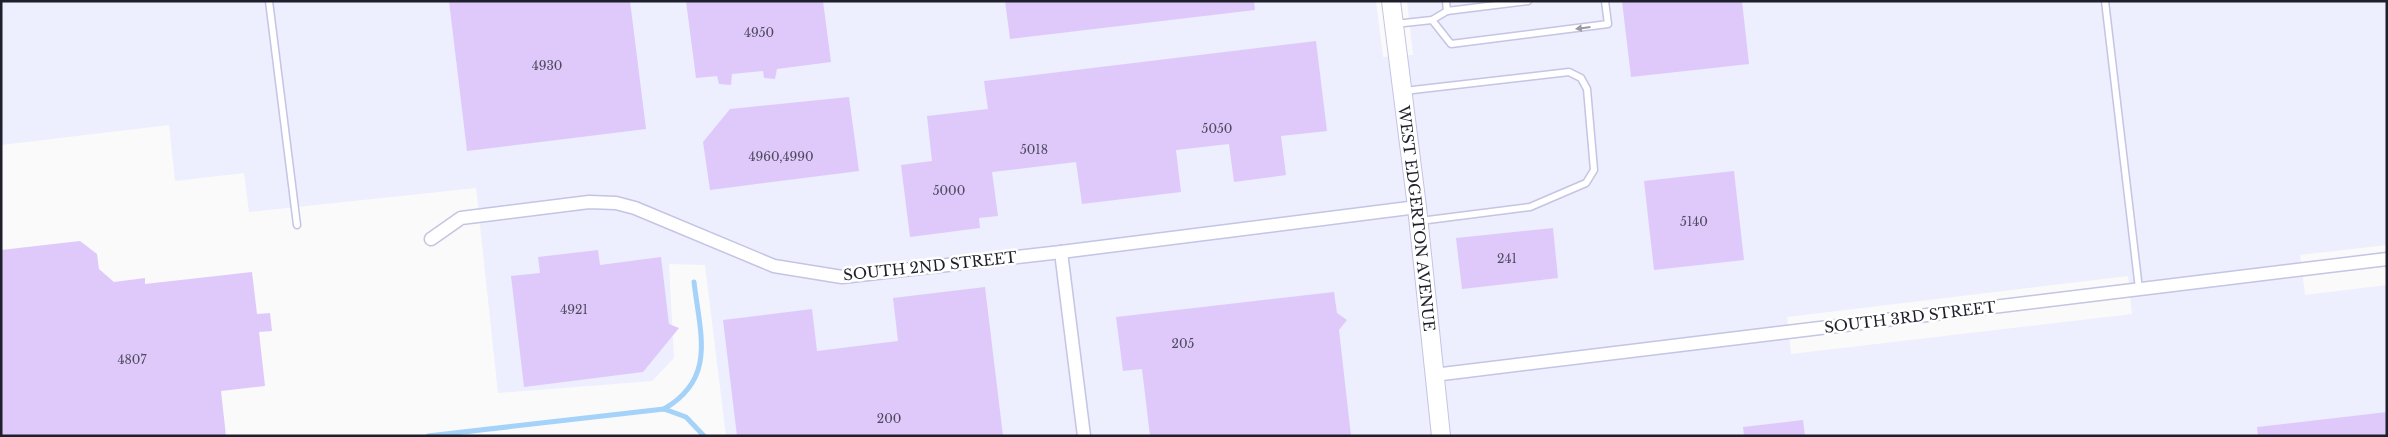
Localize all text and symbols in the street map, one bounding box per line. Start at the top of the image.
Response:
one-way arrow [1574,24,1590,32]
house number: 4950 [744,25,774,40]
house number: 4930 [532,58,562,73]
street label: WEST EDGERTON AVENUE [1395,103,1439,332]
house number: 5050 [1202,121,1232,136]
house number: 5018 [1020,142,1048,157]
house number: 4960,4990 [748,149,814,164]
house number: 5000 [933,183,965,198]
house number: 5140 [1680,214,1708,229]
street label: SOUTH 2ND STREET [842,247,1018,285]
house number: 241 [1497,251,1517,266]
street label: SOUTH 3RD STREET [1823,297,1997,337]
house number: 4921 [560,302,588,317]
house number: 205 [1172,336,1195,351]
house number: 4807 [118,352,147,367]
house number: 200 [877,411,901,426]

